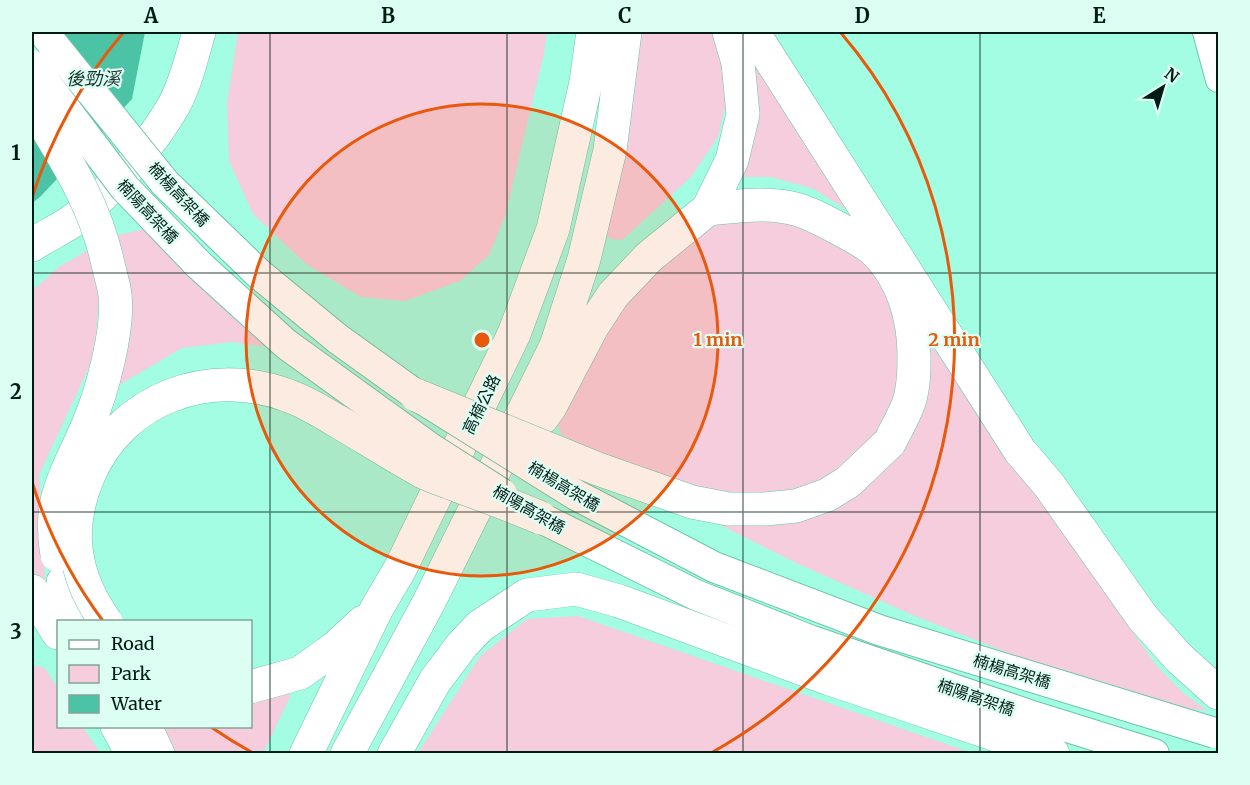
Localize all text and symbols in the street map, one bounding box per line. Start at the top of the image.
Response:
text: A [143,3,159,28]
text: B [381,3,395,28]
text: C [618,3,632,28]
text: D [854,3,870,28]
text: E [1092,3,1106,28]
north arrow [1133,57,1193,117]
text: N [1161,63,1183,87]
water label: 後勁溪 [66,67,123,90]
text: 1 [11,140,21,165]
street label: 楠楊高架橋 [144,158,214,230]
street label: 楠陽高架橋 [113,175,183,247]
text: 1 min [693,328,743,351]
text: 2 min [928,328,980,351]
centre of rings [472,330,492,350]
street label: 高楠公路 [458,371,504,437]
text: 2 [10,379,22,404]
street label: 楠楊高架橋 [525,457,603,515]
street label: 楠陽高架橋 [489,480,569,538]
text: 3 [10,619,22,644]
legend [57,620,252,728]
text: Road [111,632,155,655]
street label: 楠楊高架橋 [971,650,1053,692]
text: Park [111,662,152,685]
street label: 楠陽高架橋 [935,675,1017,719]
text: Water [110,692,162,715]

